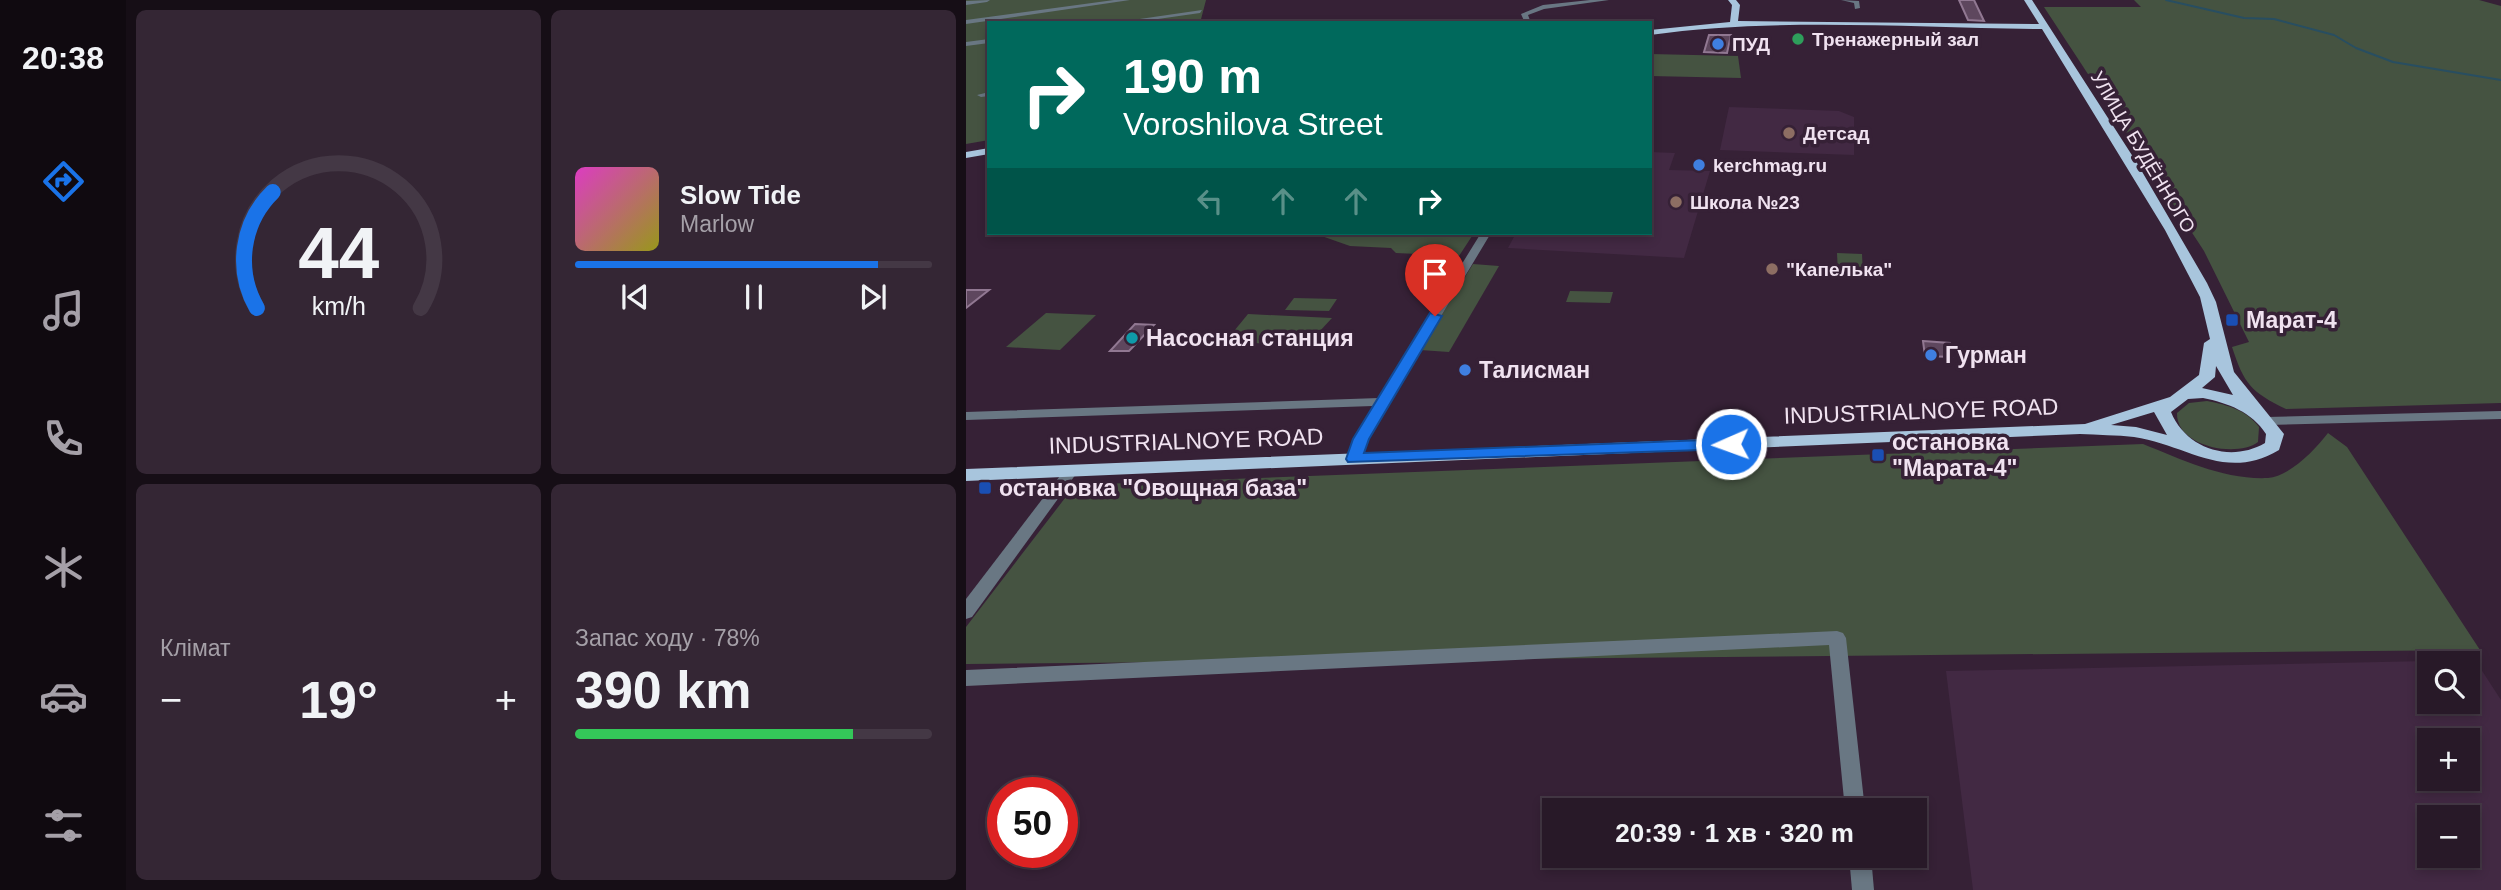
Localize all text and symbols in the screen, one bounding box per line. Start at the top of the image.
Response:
place label: Тренажерный зал [1812,29,1979,50]
marker: Тренажерный зал [1790,31,1806,47]
place label: ПУД [1732,34,1771,55]
marker: ПУД [1710,36,1726,52]
text: 20:38 [22,40,104,76]
icon: right [1008,49,1099,140]
text: 190 m [1123,49,1262,103]
street label: УЛИЦА БУДЁННОГО [2086,67,2200,237]
text: Voroshilova Street [1123,106,1383,142]
place label: Детсад [1803,123,1870,144]
marker: Детсад [1781,125,1797,141]
place label: kerchmag.ru [1713,155,1827,176]
icon: directions [39,157,88,206]
marker: kerchmag.ru [1691,157,1707,173]
text: Slow Tide [680,180,801,210]
icon: left [1191,182,1229,220]
icon: ahead [1264,182,1302,220]
icon: ahead [1337,182,1375,220]
icon: right [1410,182,1448,220]
place label: Школа №23 [1690,192,1800,213]
marker: Школа №23 [1668,194,1684,210]
text: Marlow [680,211,754,237]
text: 44 [298,212,379,293]
pin [1405,244,1465,316]
icon: arrive [1416,255,1454,293]
place label: "Капелька" [1786,259,1892,280]
marker: "Капелька" [1764,261,1780,277]
icon: previous [616,278,654,316]
icon: pause [735,278,773,316]
icon: next [854,278,892,316]
icon: music [39,286,88,335]
text: km/h [311,292,366,320]
place label: Марат-4 [2246,307,2337,333]
marker: Марат-4 [2224,312,2240,328]
place label: Насосная станция [1146,325,1354,351]
marker: Насосная станция [1124,330,1140,346]
place label: Гурман [1945,342,2027,368]
marker: Гурман [1923,347,1939,363]
place label: Талисман [1479,357,1590,383]
marker: Талисман [1457,362,1473,378]
street label: INDUSTRIALNOYE ROAD [1783,393,2059,429]
position arrow [1694,407,1768,481]
icon: phone [39,414,88,463]
street label: INDUSTRIALNOYE ROAD [1048,423,1324,459]
place label: остановка "Марата-4" [1892,429,2017,481]
marker: остановка "Марата-4" [1870,447,1886,463]
place label: остановка "Овощная база" [999,475,1307,501]
marker: остановка "Овощная база" [977,480,993,496]
icon: climate [39,543,88,592]
text: Запас ходу · 78% [575,625,760,651]
text: Клімат [160,635,231,661]
map controls [2417,651,2480,868]
button: search [2417,651,2480,714]
text: 390 km [575,661,751,719]
text: 19° [299,671,378,729]
icon: car [39,672,88,721]
text: − [160,679,182,721]
text: + [495,679,517,721]
button: + [2417,728,2480,791]
speed limit sign: 50 [987,777,1078,868]
icon: filters [39,801,88,850]
button: − [2417,805,2480,868]
text: 20:39 · 1 хв · 320 m [1615,818,1854,848]

